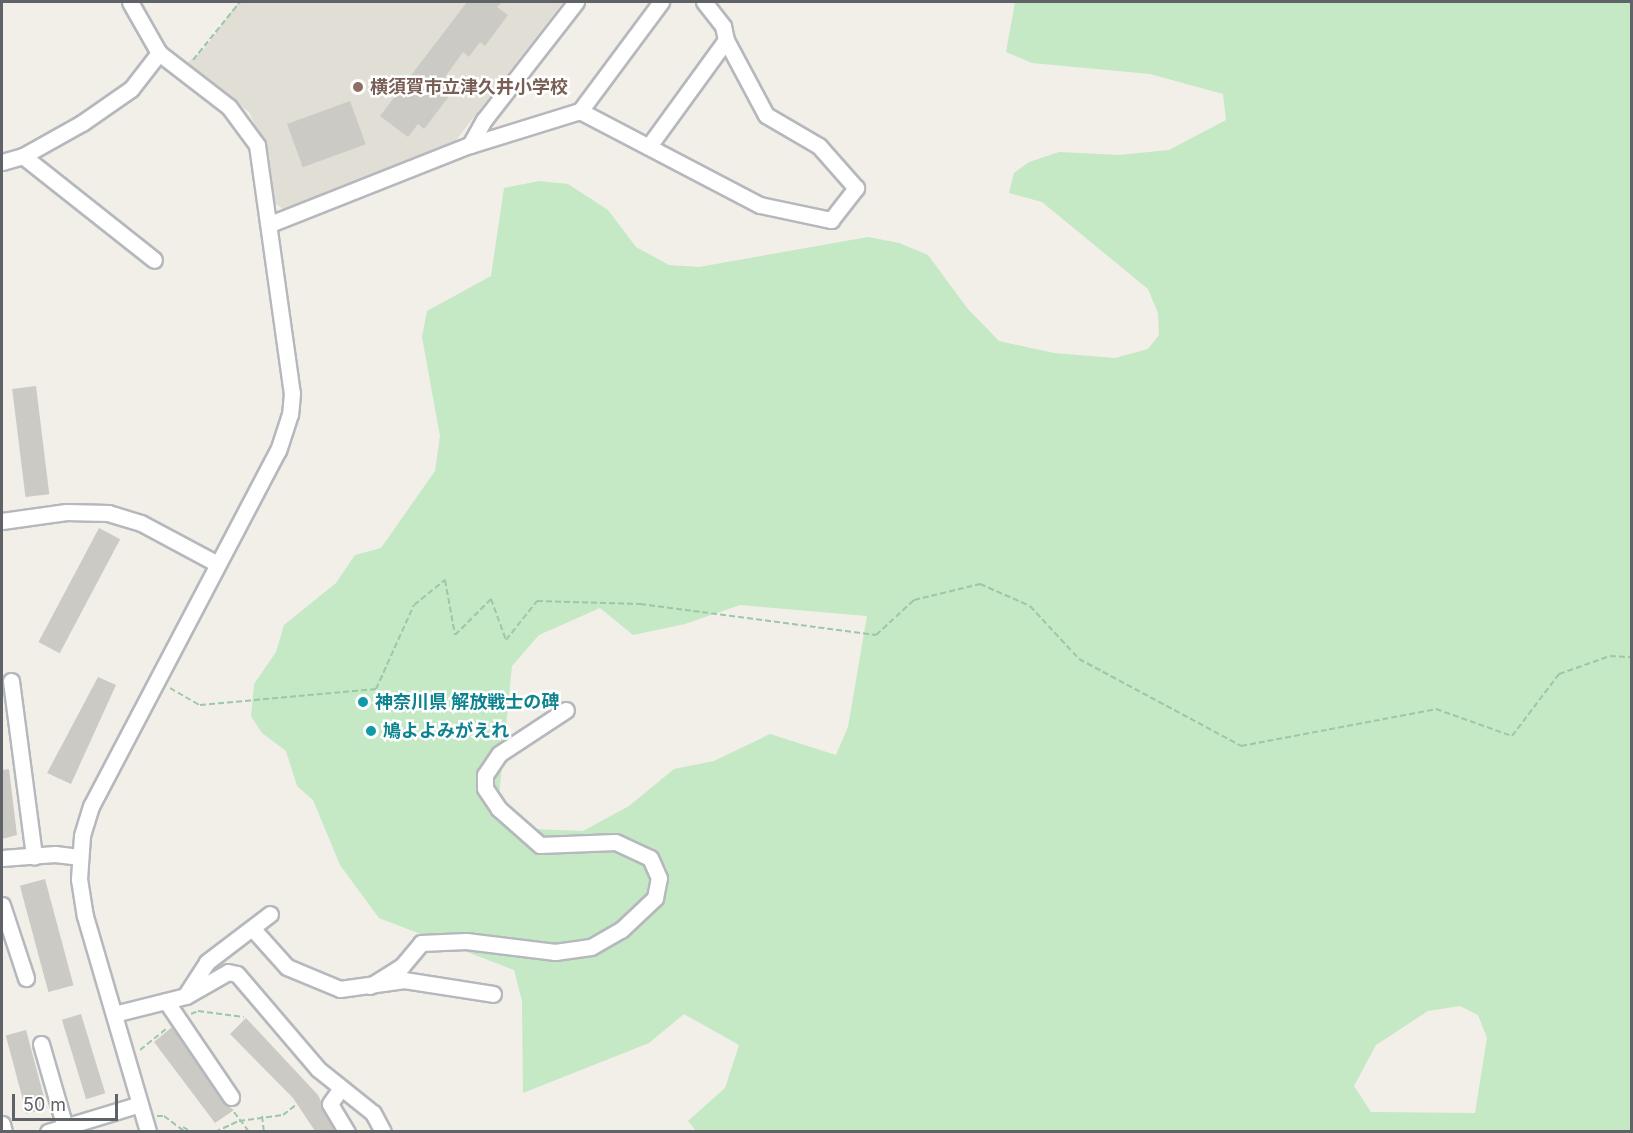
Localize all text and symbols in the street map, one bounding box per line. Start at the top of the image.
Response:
place label: 横須賀市立津久井小学校 [370,76,568,98]
marker: 横須賀市立津久井小学校 [351,80,365,94]
place label: 神奈川県 解放戦士の碑 [375,691,559,713]
marker: 神奈川県 解放戦士の碑 [356,695,370,709]
place label: 鳩よよみがえれ [383,720,509,742]
marker: 鳩よよみがえれ [364,724,378,738]
scale bar [15,1082,122,1120]
text: 50 m [23,1094,66,1115]

